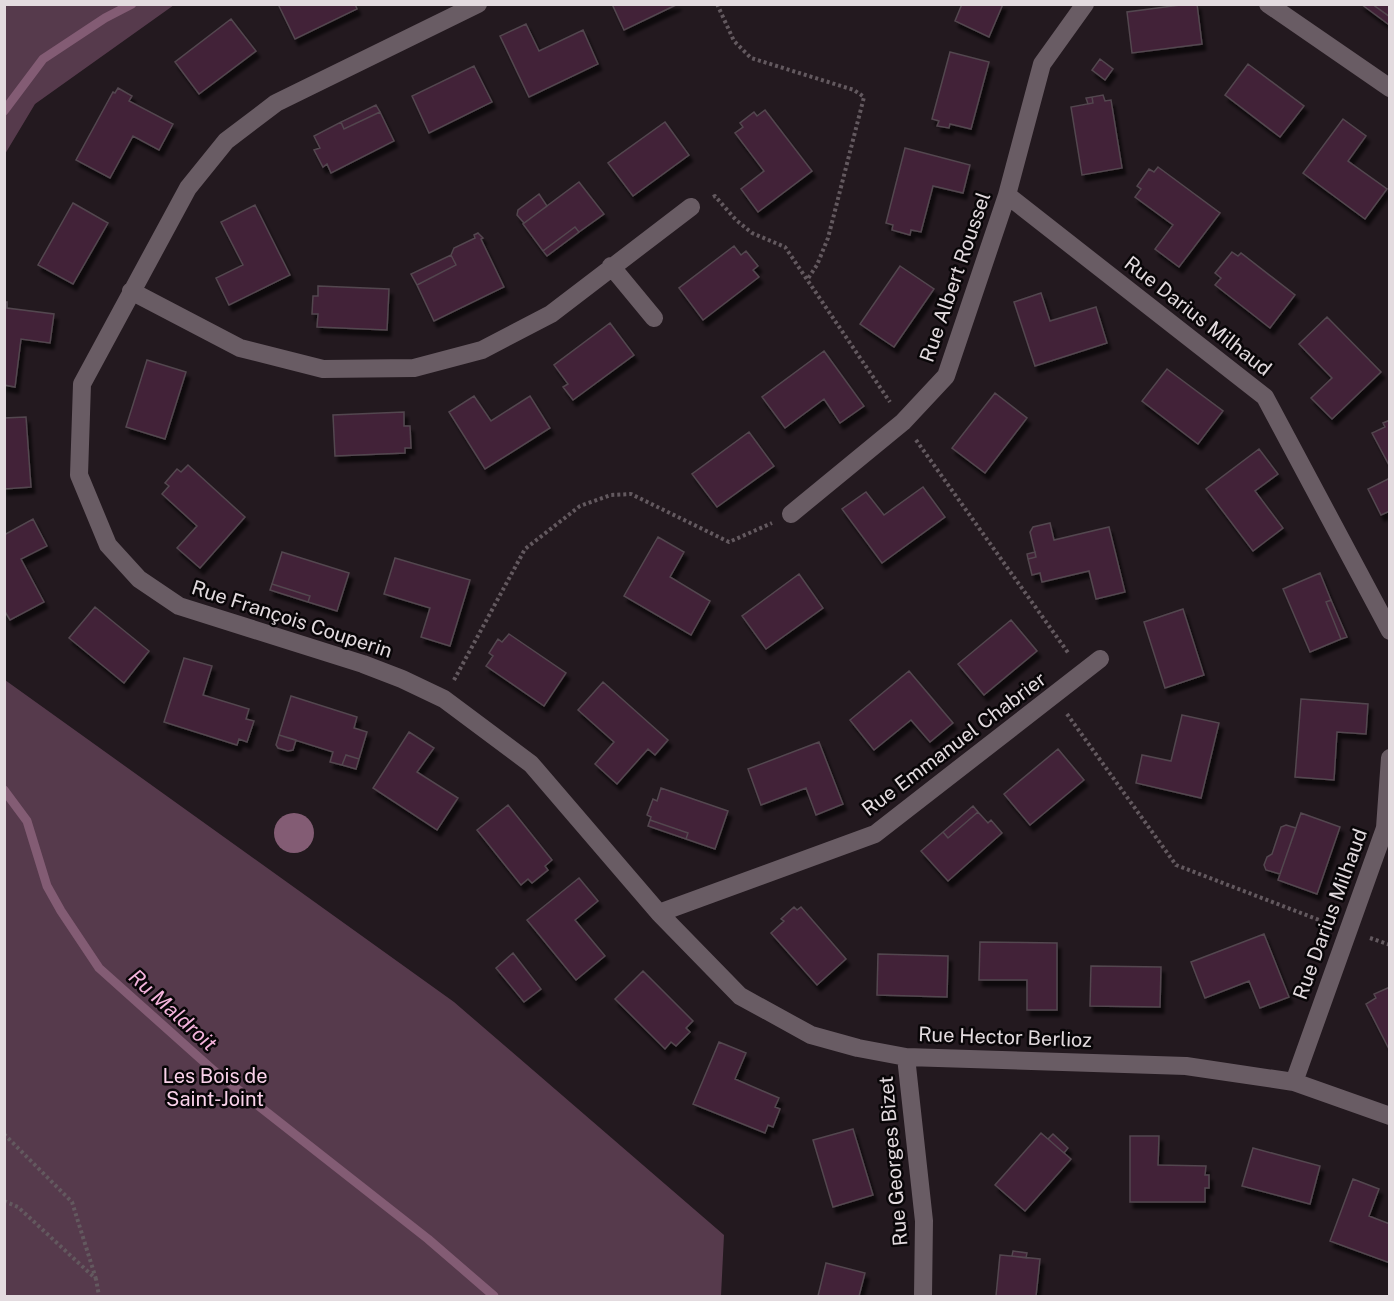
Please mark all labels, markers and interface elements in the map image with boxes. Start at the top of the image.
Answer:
street label: Rue Albert Roussel [915,189,995,365]
street label: Rue Darius Milhaud [1120,251,1276,381]
street label: Rue François Couperin [189,575,395,663]
street label: Rue Emmanuel Chabrier [857,667,1051,821]
street label: Rue Darius Milhaud [1288,825,1372,1003]
water label: Ru Maldroit [124,964,222,1056]
street label: Rue Hector Berlioz [918,1022,1092,1052]
park label: Les Bois de Saint-Joint [163,1064,267,1111]
street label: Rue Georges Bizet [874,1075,912,1247]

